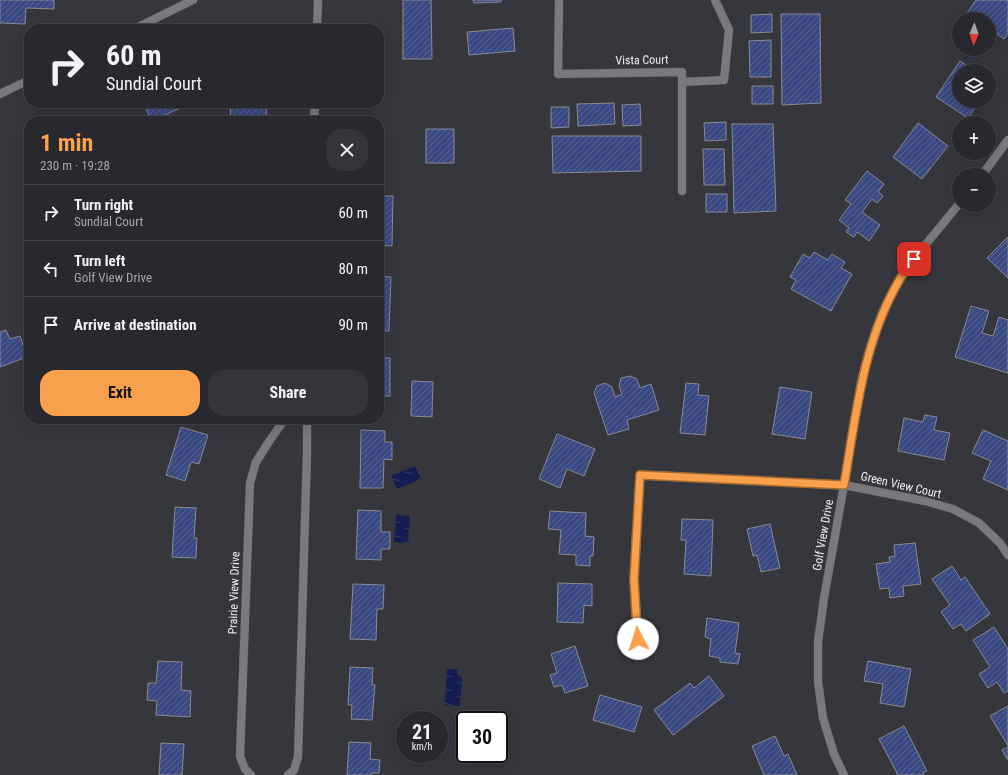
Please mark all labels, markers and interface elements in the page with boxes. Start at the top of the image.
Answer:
north arrow [952,12,996,56]
map controls [952,12,996,212]
text: 60 m [106,39,162,72]
icon: right [40,40,92,92]
street label: Vista Court [615,53,669,67]
button: layers [952,64,996,108]
text: Sundial Court [106,73,202,94]
button: + [952,116,996,160]
text: 1 min [40,129,93,157]
button: close [326,129,368,171]
text: 230 m · 19:28 [40,158,110,173]
button: − [952,168,996,212]
text: Turn right [74,196,133,214]
icon: right [40,202,62,224]
text: 60 m [338,204,368,222]
text: Sundial Court [74,214,143,229]
pin [897,242,931,276]
icon: arrive [903,248,925,270]
text: Turn left [74,252,125,270]
icon: left [40,258,62,280]
text: 80 m [338,260,368,278]
text: Golf View Drive [74,270,152,285]
icon: arrive [40,314,62,336]
text: Arrive at destination [74,316,197,334]
text: 90 m [338,316,368,334]
button: Exit [40,370,200,416]
button: Share [208,370,368,416]
street label: Green View Court [859,469,943,501]
street label: Golf View Drive [810,498,836,572]
street label: Prairie View Drive [226,551,242,635]
position arrow [617,618,659,660]
speed limit sign: 30 [456,711,508,763]
text: 21 [412,720,432,744]
text: km/h [412,741,432,752]

